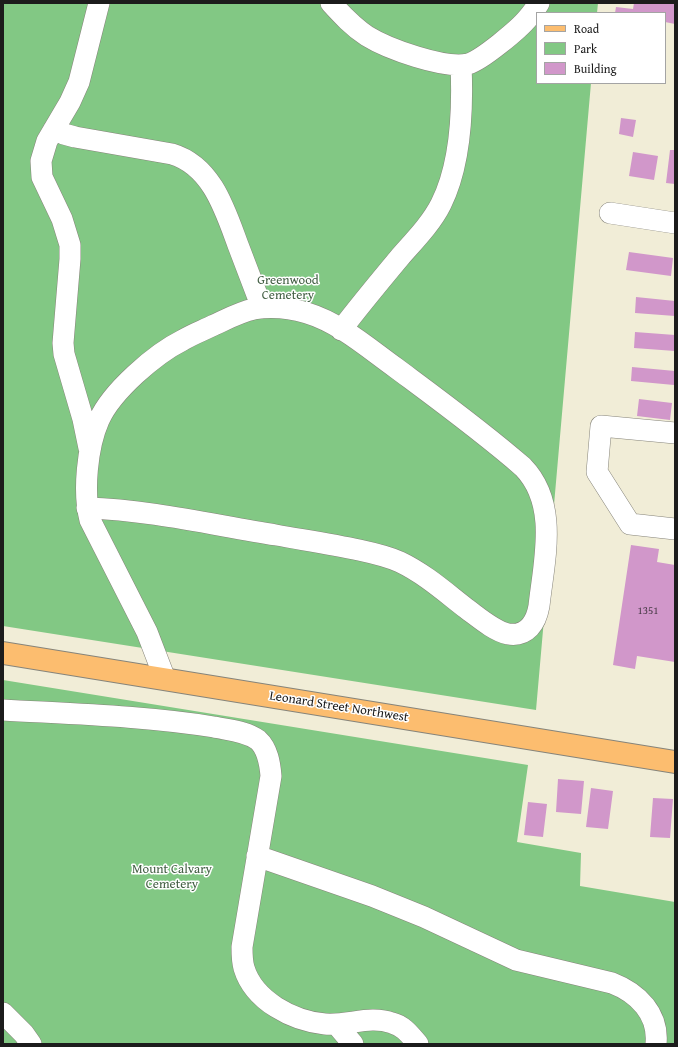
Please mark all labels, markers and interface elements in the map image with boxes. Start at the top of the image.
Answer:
legend [536,12,666,84]
text: Road [574,20,599,37]
text: Park [574,40,597,57]
text: Building [574,60,617,77]
park label: Greenwood Cemetery [257,273,319,304]
house number: 1351 [637,604,659,618]
street label: Leonard Street Northwest [268,688,410,726]
park label: Mount Calvary Cemetery [132,862,212,893]

